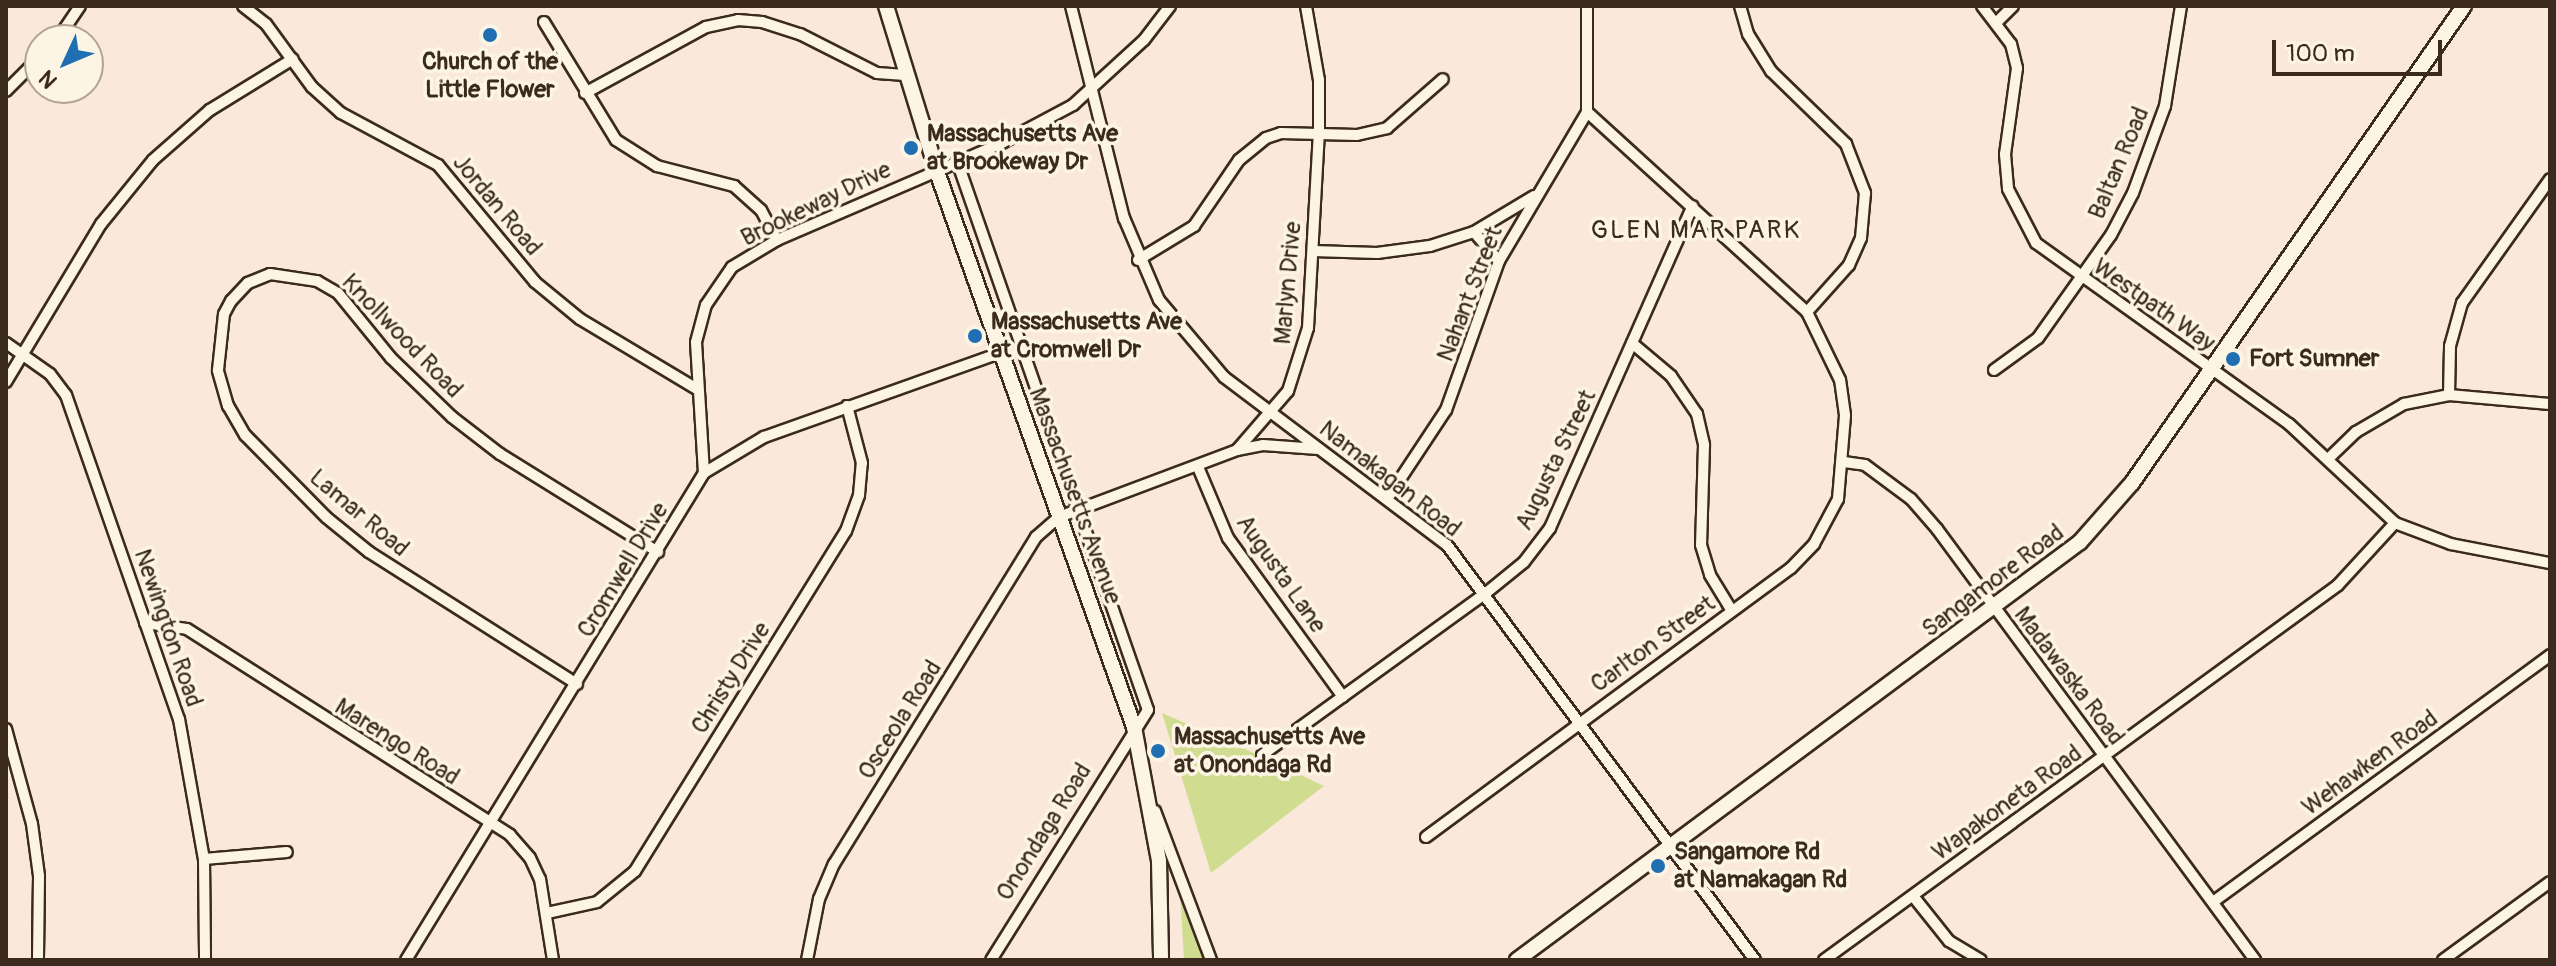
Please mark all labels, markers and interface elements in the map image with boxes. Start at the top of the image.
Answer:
north arrow [24,24,104,104]
scale bar [2276,24,2446,74]
marker: Church of the Little Flower [481,26,499,44]
text: 100 m [2286,39,2355,68]
place label: Church of the Little Flower [422,48,558,104]
text: N [33,64,63,94]
street label: Baltan Road [2082,103,2156,223]
place label: Massachusetts Ave at Brookeway Dr [927,120,1118,176]
marker: Massachusetts Ave at Brookeway Dr [902,139,920,157]
street label: Jordan Road [446,149,548,261]
street label: Brookeway Drive [736,155,896,253]
district label: GLEN MAR PARK [1591,215,1801,247]
street label: Marlyn Drive [1268,220,1308,346]
street label: Nahant Street [1431,222,1509,366]
street label: Westpath Way [2087,252,2221,358]
street label: Knollwood Road [336,268,468,404]
place label: Massachusetts Ave at Cromwell Dr [991,308,1182,364]
marker: Massachusetts Ave at Cromwell Dr [966,327,984,345]
place label: Fort Sumner [2249,345,2379,373]
marker: Fort Sumner [2224,350,2242,368]
street label: Massachusetts Avenue [1022,384,1128,608]
street label: Augusta Street [1510,385,1602,535]
street label: Namakagan Road [1313,415,1467,543]
street label: Lamar Road [304,463,414,563]
street label: Cromwell Drive [571,497,675,643]
street label: Augusta Lane [1230,510,1332,638]
street label: Sangamore Road [1916,518,2070,644]
street label: Newington Road [128,545,208,711]
street label: Carlton Street [1585,589,1721,699]
street label: Madawaska Road [2008,601,2130,751]
street label: Christy Drive [685,617,777,739]
street label: Osceola Road [852,655,948,785]
street label: Marengo Road [329,692,465,792]
street label: Wehawken Road [2296,704,2444,822]
place label: Massachusetts Ave at Onondaga Rd [1174,723,1365,779]
street label: Wapakoneta Road [1927,739,2087,867]
marker: Massachusetts Ave at Onondaga Rd [1149,742,1167,760]
street label: Onondaga Road [990,758,1098,906]
place label: Sangamore Rd at Namakagan Rd [1674,838,1847,894]
marker: Sangamore Rd at Namakagan Rd [1649,857,1667,875]

